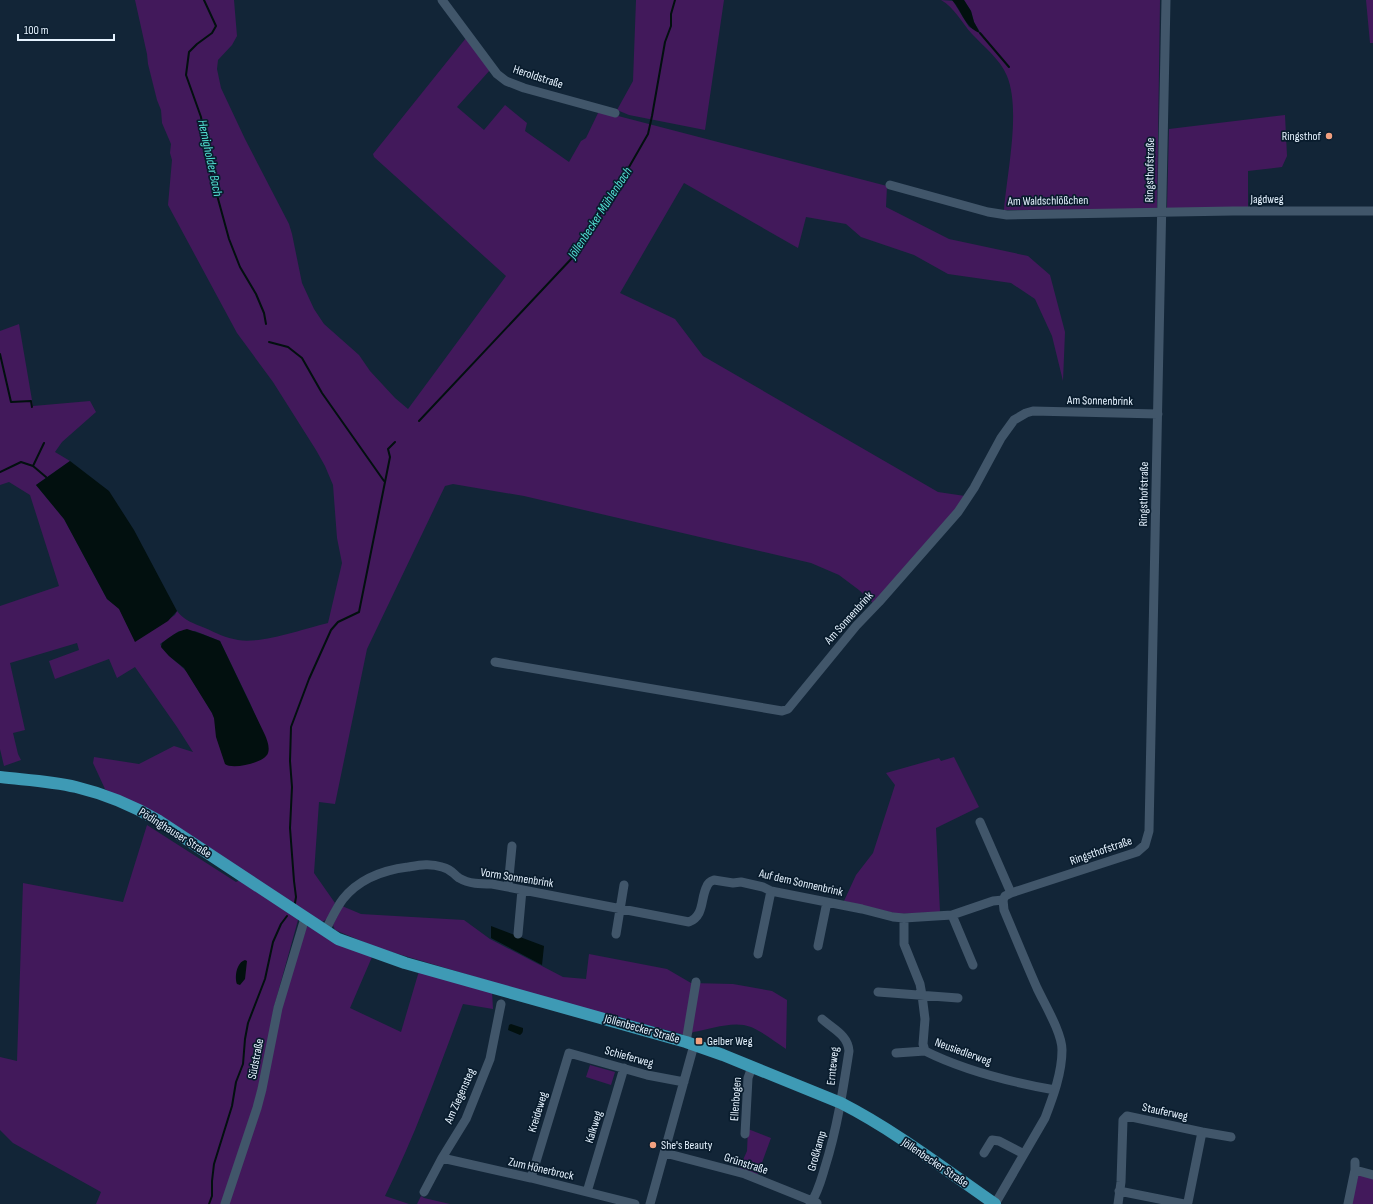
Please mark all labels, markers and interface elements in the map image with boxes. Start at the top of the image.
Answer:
scale bar [18,16,114,42]
text: 100 m [24,23,49,38]
street label: Heroldstraße [511,62,565,92]
water label: Hemigholder Bach [194,118,226,198]
place label: Ringsthof [1282,129,1322,144]
marker: Ringsthof [1324,131,1334,141]
street label: Ringsthofstraße [1142,137,1158,203]
water label: Jöllenbecker Mühlenbach [564,164,636,263]
street label: Jagdweg [1249,192,1284,207]
street label: Am Waldschlößchen [1007,193,1088,209]
street label: Am Sonnenbrink [1066,393,1133,409]
street label: Ringsthofstraße [1136,461,1152,527]
street label: Am Sonnenbrink [821,588,877,648]
street label: Pödinghauser Straße [136,805,214,861]
street label: Ringsthofstraße [1068,833,1134,869]
street label: Vorm Sonnenbrink [479,865,555,891]
street label: Auf dem Sonnenbrink [757,866,845,900]
street label: Jöllenbecker Straße [602,1011,682,1047]
place label: Gelber Weg [707,1034,753,1049]
street label: Neusiedlerweg [933,1035,994,1069]
marker: Gelber Weg [694,1036,704,1046]
street label: Südstraße [245,1037,267,1080]
street label: Schieferweg [603,1043,655,1071]
street label: Ernteweg [824,1046,842,1086]
street label: Am Ziegensteg [441,1066,479,1127]
street label: Ellenbogen [727,1077,745,1121]
street label: Kreideweg [525,1090,551,1134]
street label: Stauferweg [1141,1100,1189,1124]
street label: Kalkweg [582,1109,606,1145]
street label: Großkamp [804,1129,830,1173]
street label: Jöllenbecker Straße [898,1135,971,1191]
place label: She's Beauty [661,1138,713,1153]
marker: She's Beauty [648,1140,658,1150]
street label: Grünstraße [722,1150,770,1178]
street label: Zum Hönerbrock [507,1154,576,1184]

